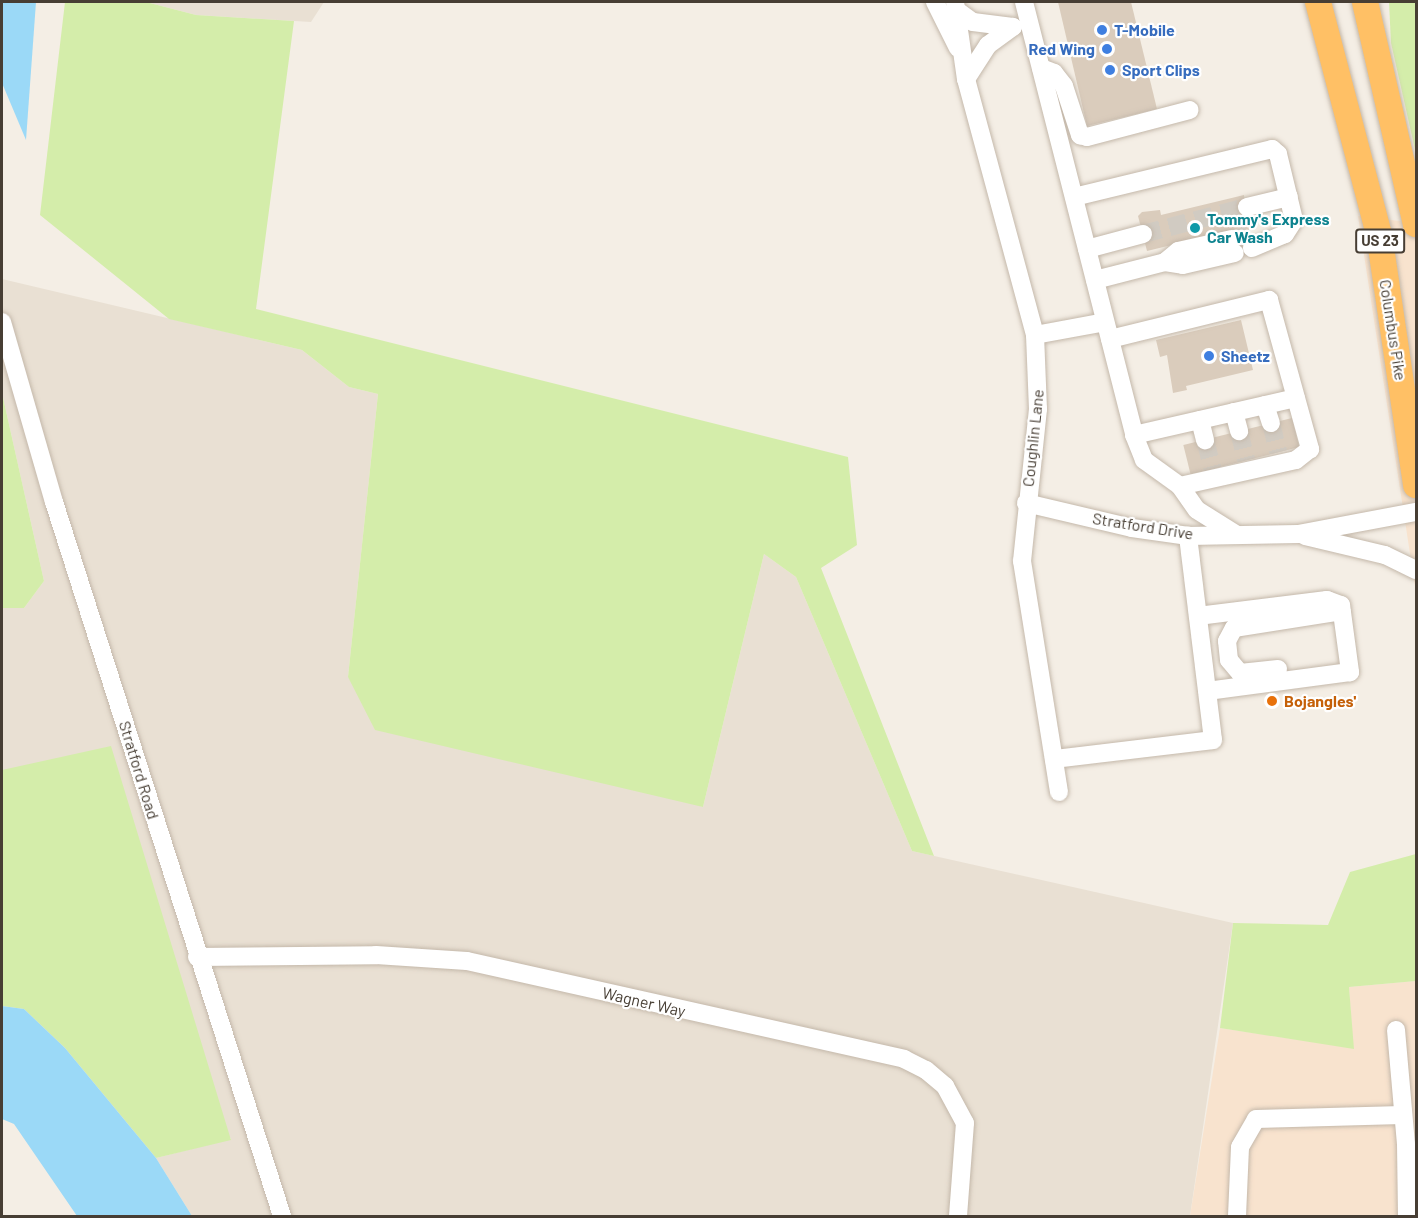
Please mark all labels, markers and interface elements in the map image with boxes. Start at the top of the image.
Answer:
place label: T-Mobile [1114,20,1175,40]
marker: T-Mobile [1095,23,1109,37]
place label: Red Wing [1029,39,1095,59]
marker: Red Wing [1100,42,1114,56]
place label: Sport Clips [1122,60,1200,80]
marker: Sport Clips [1103,63,1117,77]
place label: Tommy's Express Car Wash [1207,209,1329,247]
marker: Tommy's Express Car Wash [1188,221,1202,235]
road number: US 23 [1354,229,1406,253]
street label: Columbus Pike [1376,278,1410,382]
place label: Sheetz [1221,346,1270,366]
marker: Sheetz [1202,349,1216,363]
street label: Coughlin Lane [1018,388,1048,488]
street label: Stratford Drive [1091,509,1195,543]
place label: Bojangles' [1284,691,1356,711]
marker: Bojangles' [1265,694,1279,708]
street label: Stratford Road [115,719,163,821]
street label: Wagner Way [601,983,687,1021]

